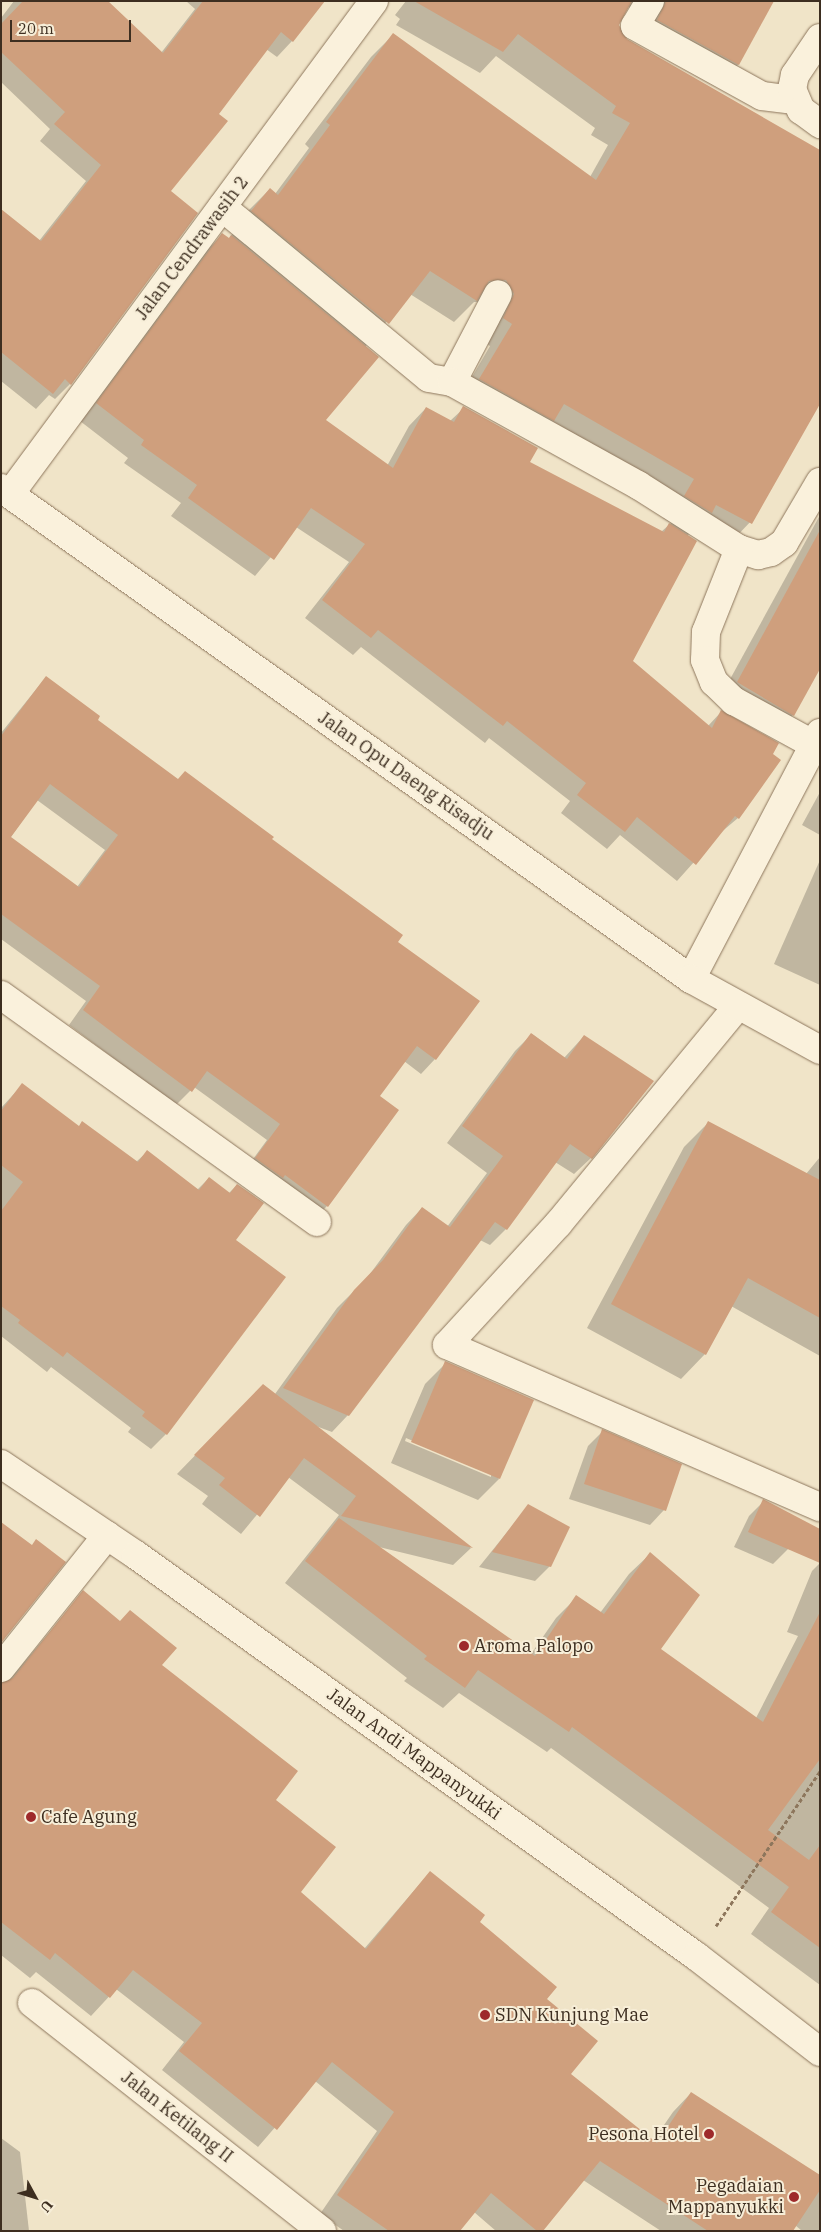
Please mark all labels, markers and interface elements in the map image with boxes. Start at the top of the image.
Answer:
scale bar [12,10,134,42]
text: 20 m [18,19,54,38]
street label: Jalan Cendrawasih 2 [131,172,253,324]
street label: Jalan Opu Daeng Risadju [314,707,498,845]
place label: Aroma Palopo [474,1635,593,1657]
marker: Aroma Palopo [458,1640,470,1652]
street label: Jalan Andi Mappanyukki [323,1684,505,1824]
place label: Cafe Agung [41,1806,137,1828]
marker: Cafe Agung [25,1811,37,1823]
place label: SDN Kunjung Mae [495,2004,649,2026]
marker: SDN Kunjung Mae [479,2009,491,2021]
street label: Jalan Ketilang II [117,2067,237,2167]
place label: Pesona Hotel [588,2123,699,2145]
marker: Pesona Hotel [703,2128,715,2140]
north arrow [10,2172,60,2222]
place label: Pegadaian Mappanyukki [668,2176,784,2218]
marker: Pegadaian Mappanyukki [788,2191,800,2203]
text: U [36,2197,57,2216]

